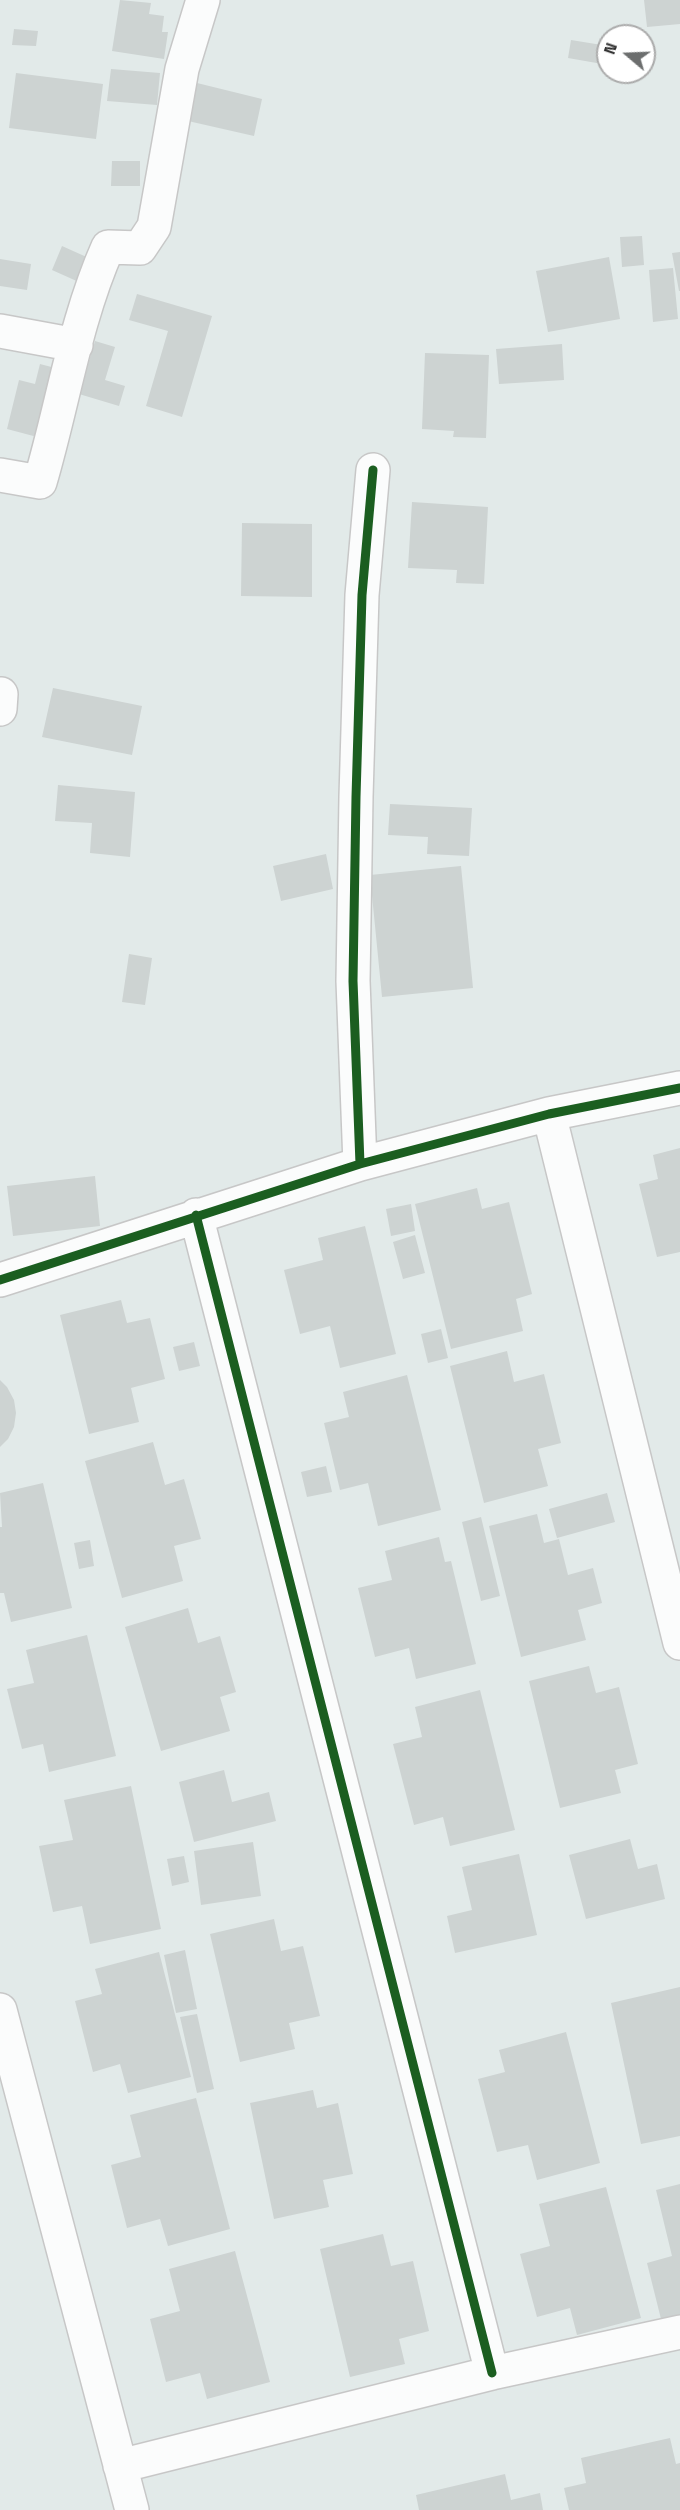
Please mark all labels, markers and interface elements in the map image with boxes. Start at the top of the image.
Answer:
north arrow [596,24,656,84]
text: N [599,40,622,57]

